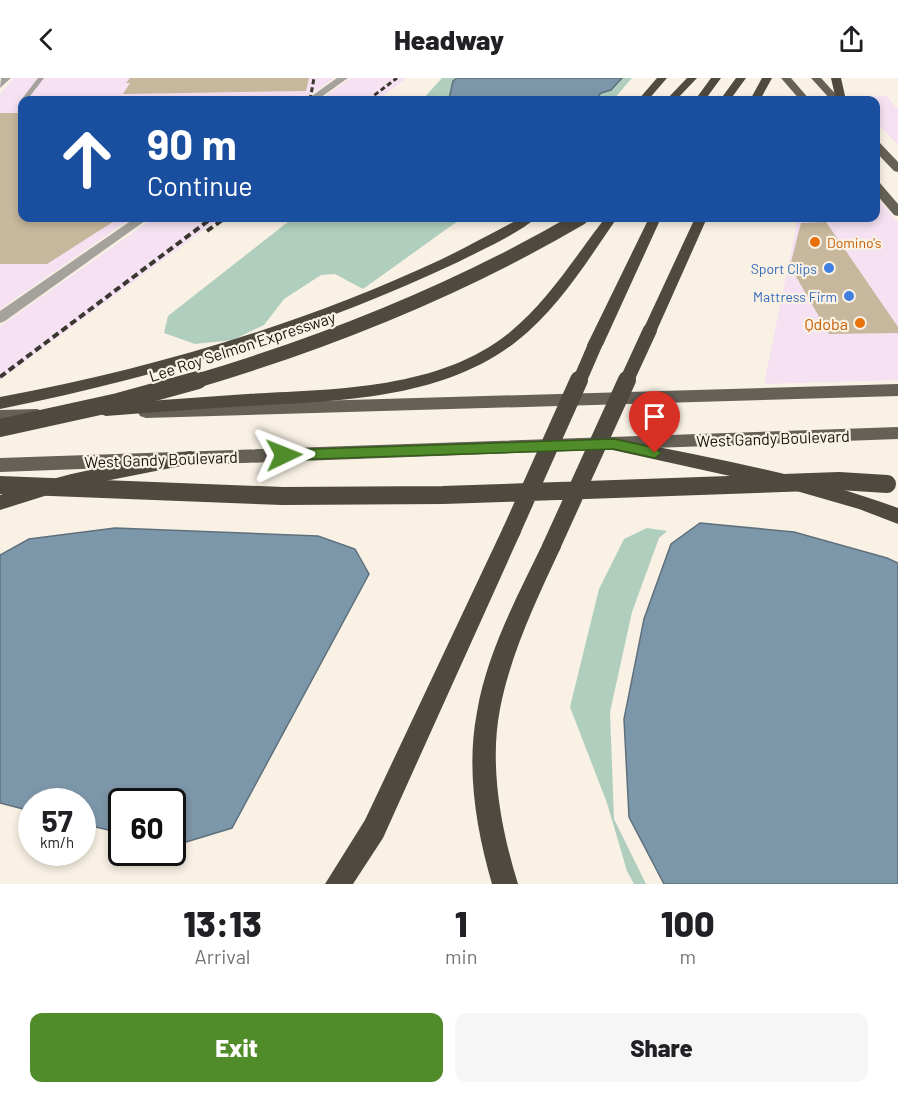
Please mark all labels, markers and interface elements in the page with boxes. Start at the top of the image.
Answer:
icon: back [30,23,63,56]
text: Headway [394,23,504,55]
icon: share [835,23,868,56]
text: 90 m [147,118,237,168]
icon: ahead [48,120,126,198]
text: Continue [147,169,253,201]
place label: Domino's [827,234,882,251]
marker: Domino's [808,235,822,249]
place label: Sport Clips [751,260,817,277]
marker: Sport Clips [822,261,836,275]
place label: Mattress Firm [753,288,837,305]
marker: Mattress Firm [842,289,856,303]
street label: Lee Roy Selmon Expressway [146,307,338,385]
place label: Qdoba [804,314,848,333]
marker: Qdoba [853,316,867,330]
pin [629,391,680,453]
icon: arrive [638,400,671,433]
position arrow [252,423,316,487]
street label: West Gandy Boulevard [696,426,850,450]
street label: West Gandy Boulevard [84,447,238,471]
speed limit sign: 60 [108,788,186,866]
text: 57 [41,802,73,838]
text: km/h [40,833,74,851]
text: 13:13 [183,901,262,944]
text: 1 [455,901,468,944]
text: 100 [661,901,715,944]
text: Arrival [195,944,250,968]
text: min [445,944,477,968]
text: m [679,944,696,968]
button: Exit [30,1013,443,1082]
button: Share [455,1013,868,1082]

